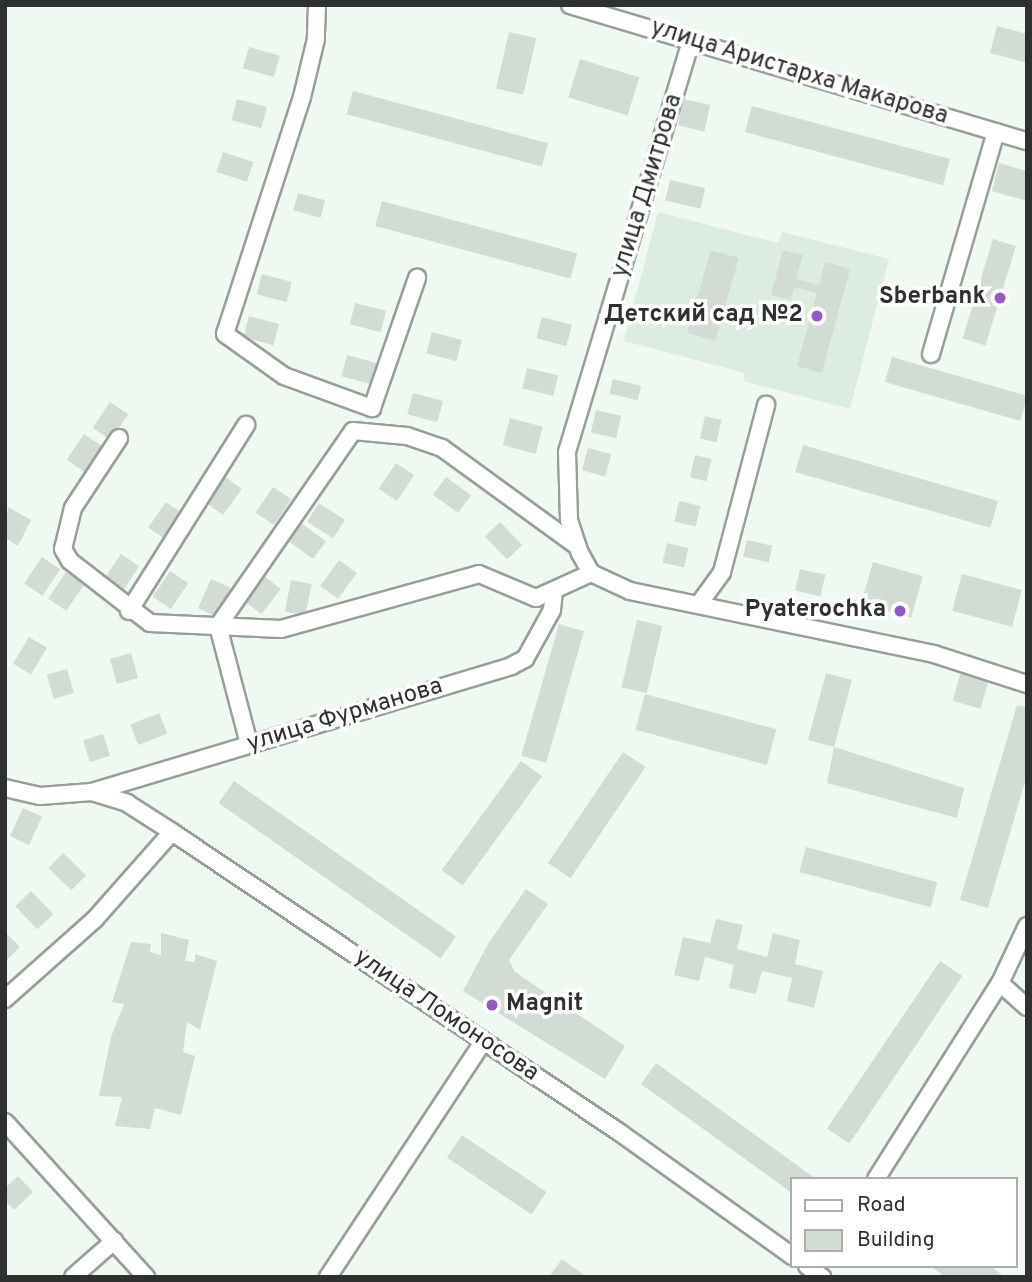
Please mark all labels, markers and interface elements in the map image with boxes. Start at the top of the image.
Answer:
street label: улица Аристарха Макарова [646,14,952,132]
street label: улица Дмитрова [606,91,690,281]
place label: Sberbank [879,284,986,312]
marker: Sberbank [992,290,1008,306]
place label: Детский сад №2 [604,302,803,330]
marker: Детский сад №2 [809,308,825,324]
place label: Pyaterochka [745,597,886,625]
marker: Pyaterochka [892,603,908,619]
street label: улица Фурманова [244,673,446,759]
street label: улица Ломоносова [348,944,544,1088]
place label: Magnit [506,991,583,1019]
marker: Magnit [484,997,500,1013]
legend [790,1177,1018,1268]
text: Road [857,1192,906,1219]
text: Building [857,1227,935,1254]

